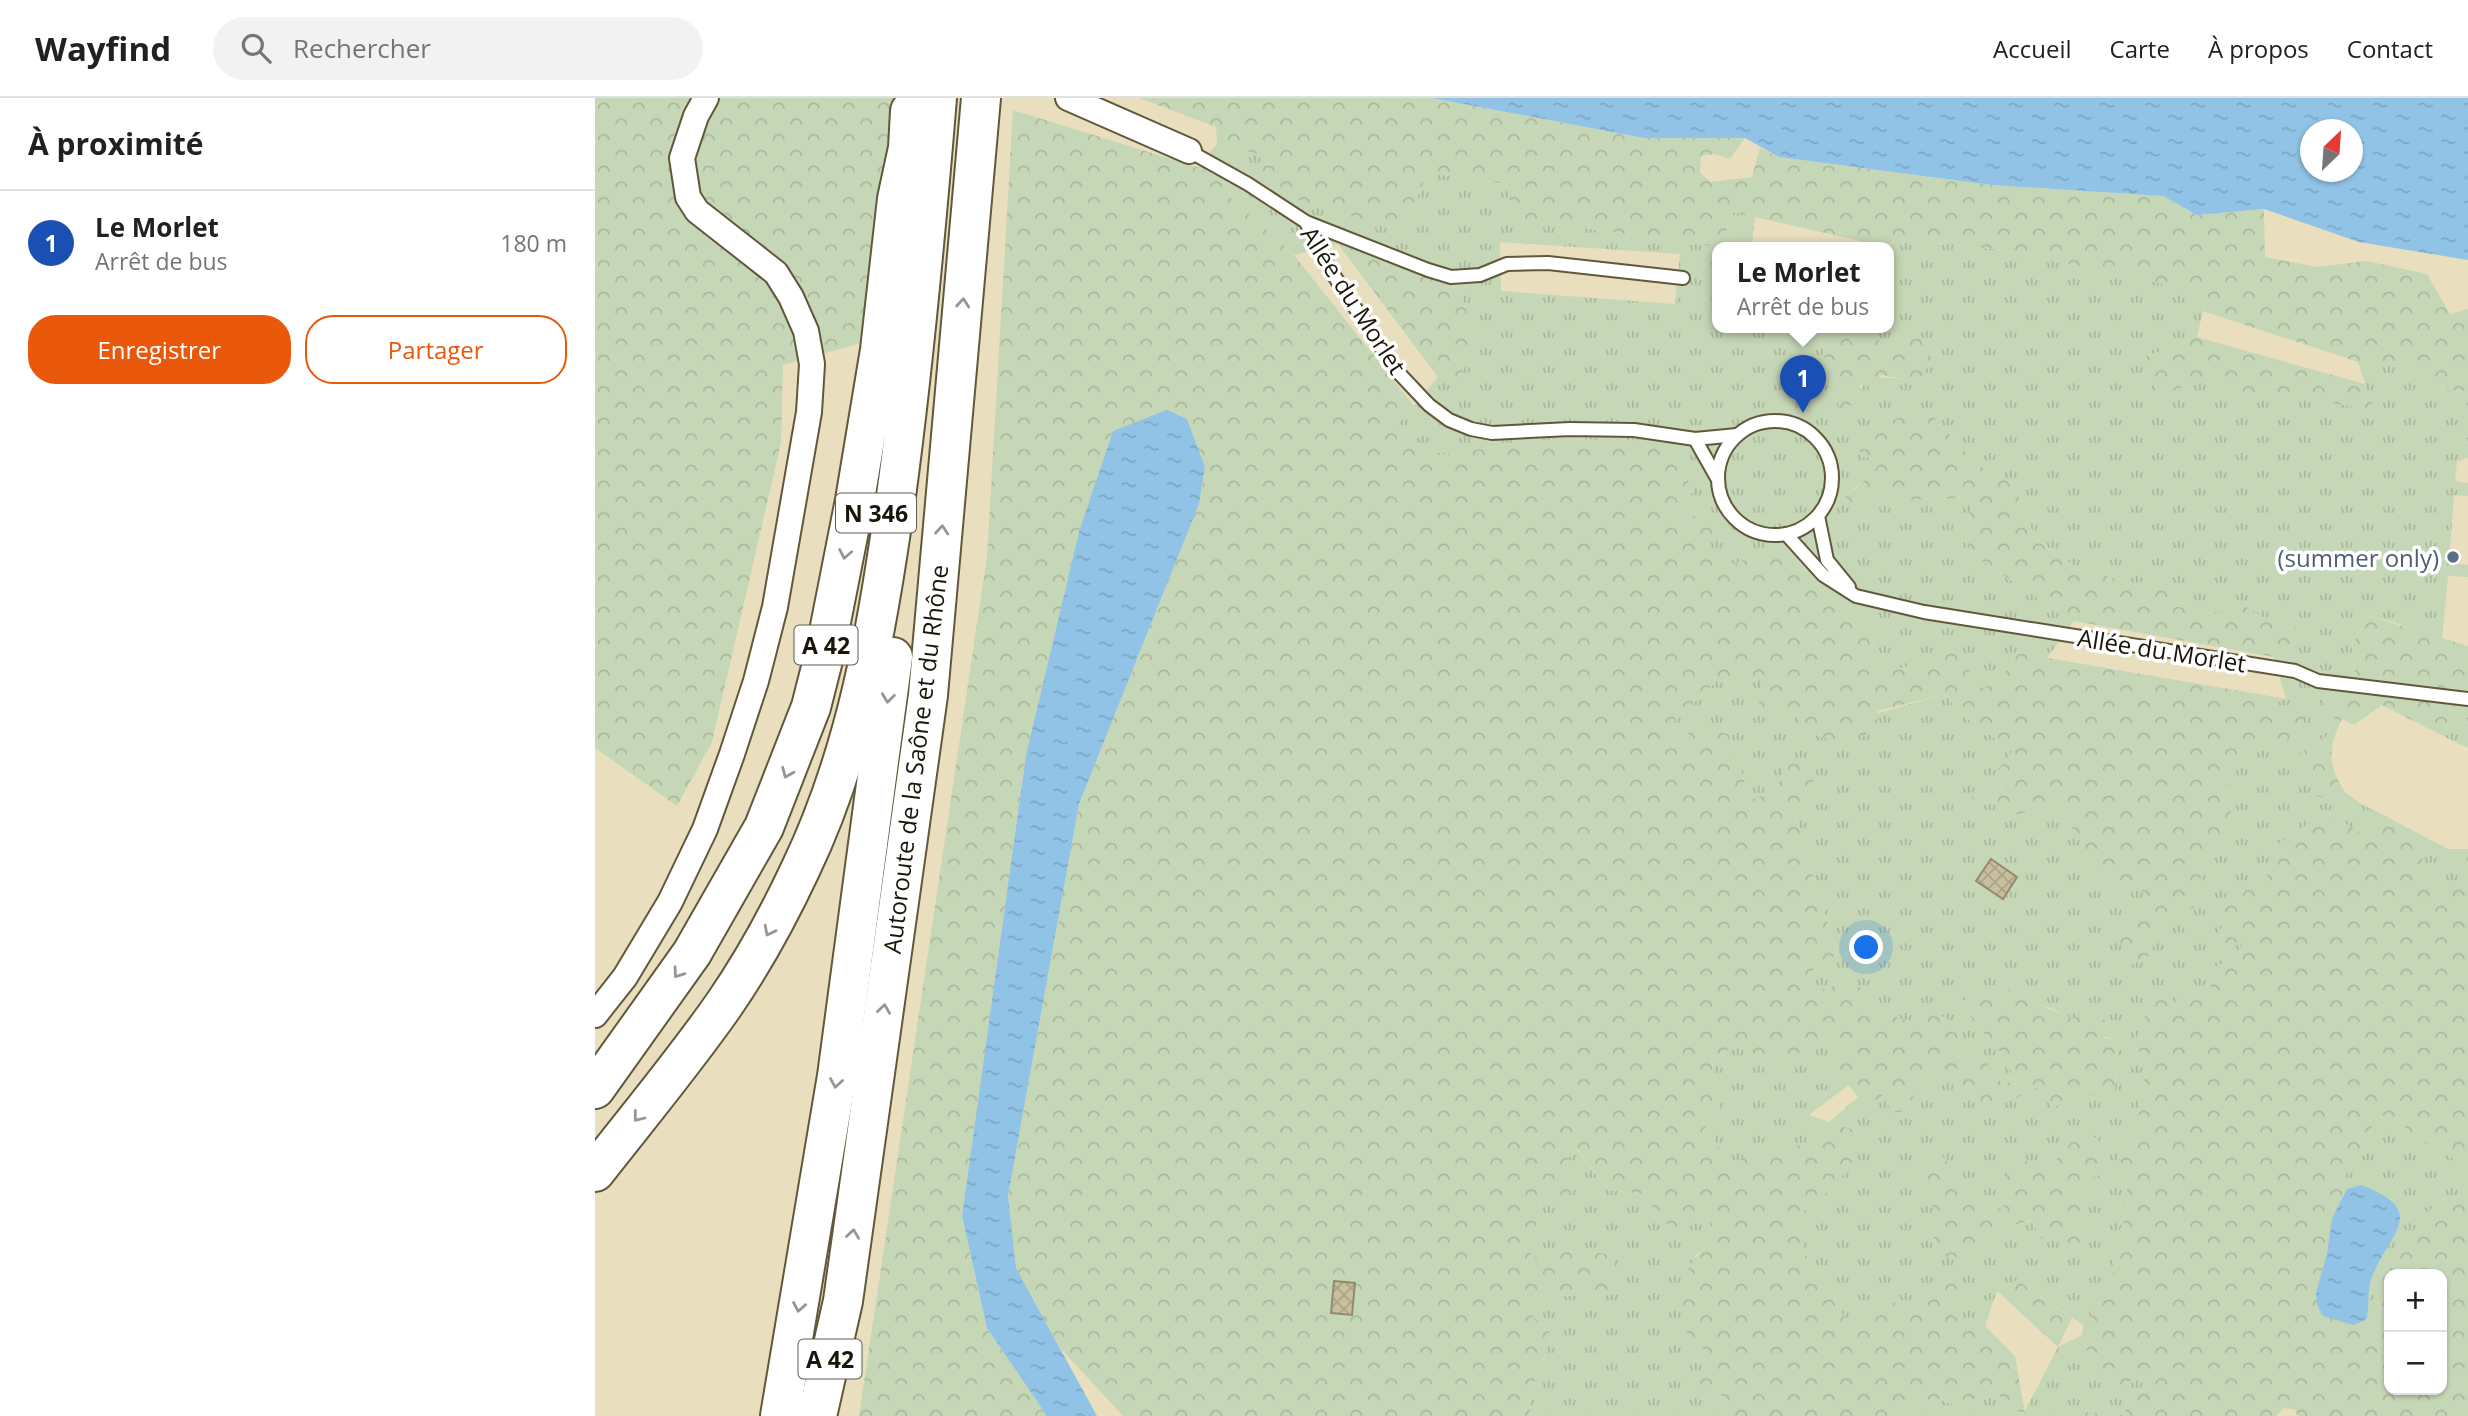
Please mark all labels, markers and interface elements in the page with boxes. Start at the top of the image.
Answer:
search box [213,17,703,80]
text: Wayfind [35,26,171,71]
icon: search [237,29,275,67]
text: Rechercher [293,30,431,66]
text: Accueil [1993,32,2072,65]
text: Carte [2110,32,2170,65]
text: À propos [2208,32,2309,65]
text: Contact [2347,32,2433,65]
north arrow [2300,119,2363,182]
text: À proximité [28,123,204,164]
text: Le Morlet [95,209,219,245]
street label: Allée du Morlet [1294,220,1414,380]
text: 1 [44,227,58,259]
text: 180 m [500,227,567,259]
popup [1712,242,1894,333]
text: Arrêt de bus [95,245,228,277]
text: Le Morlet [1737,254,1861,290]
text: Arrêt de bus [1737,290,1869,322]
one-way arrow [955,297,970,308]
button: Enregistrer [28,315,291,384]
button: Partager [305,315,567,384]
pin: 1 [1780,355,1826,413]
road number: N 346 [836,494,916,532]
one-way arrow [935,524,950,535]
place label: (summer only) [2277,541,2439,574]
one-way arrow [838,548,853,560]
marker: (summer only) [2445,549,2461,565]
street label: Autoroute de la Saône et du Rhône [875,563,955,955]
street label: Allée du Morlet [2075,620,2249,680]
road number: A 42 [795,625,857,664]
one-way arrow [881,692,896,703]
one-way arrow [781,767,795,779]
one-way arrow [764,924,777,936]
your location [1849,930,1883,964]
one-way arrow [674,965,686,978]
one-way arrow [876,1003,891,1014]
one-way arrow [829,1077,844,1088]
one-way arrow [634,1109,647,1121]
one-way arrow [845,1228,860,1240]
map controls [2384,1269,2447,1395]
button: + [2384,1269,2447,1332]
one-way arrow [792,1301,807,1313]
button: − [2384,1332,2447,1395]
road number: A 42 [799,1340,861,1378]

